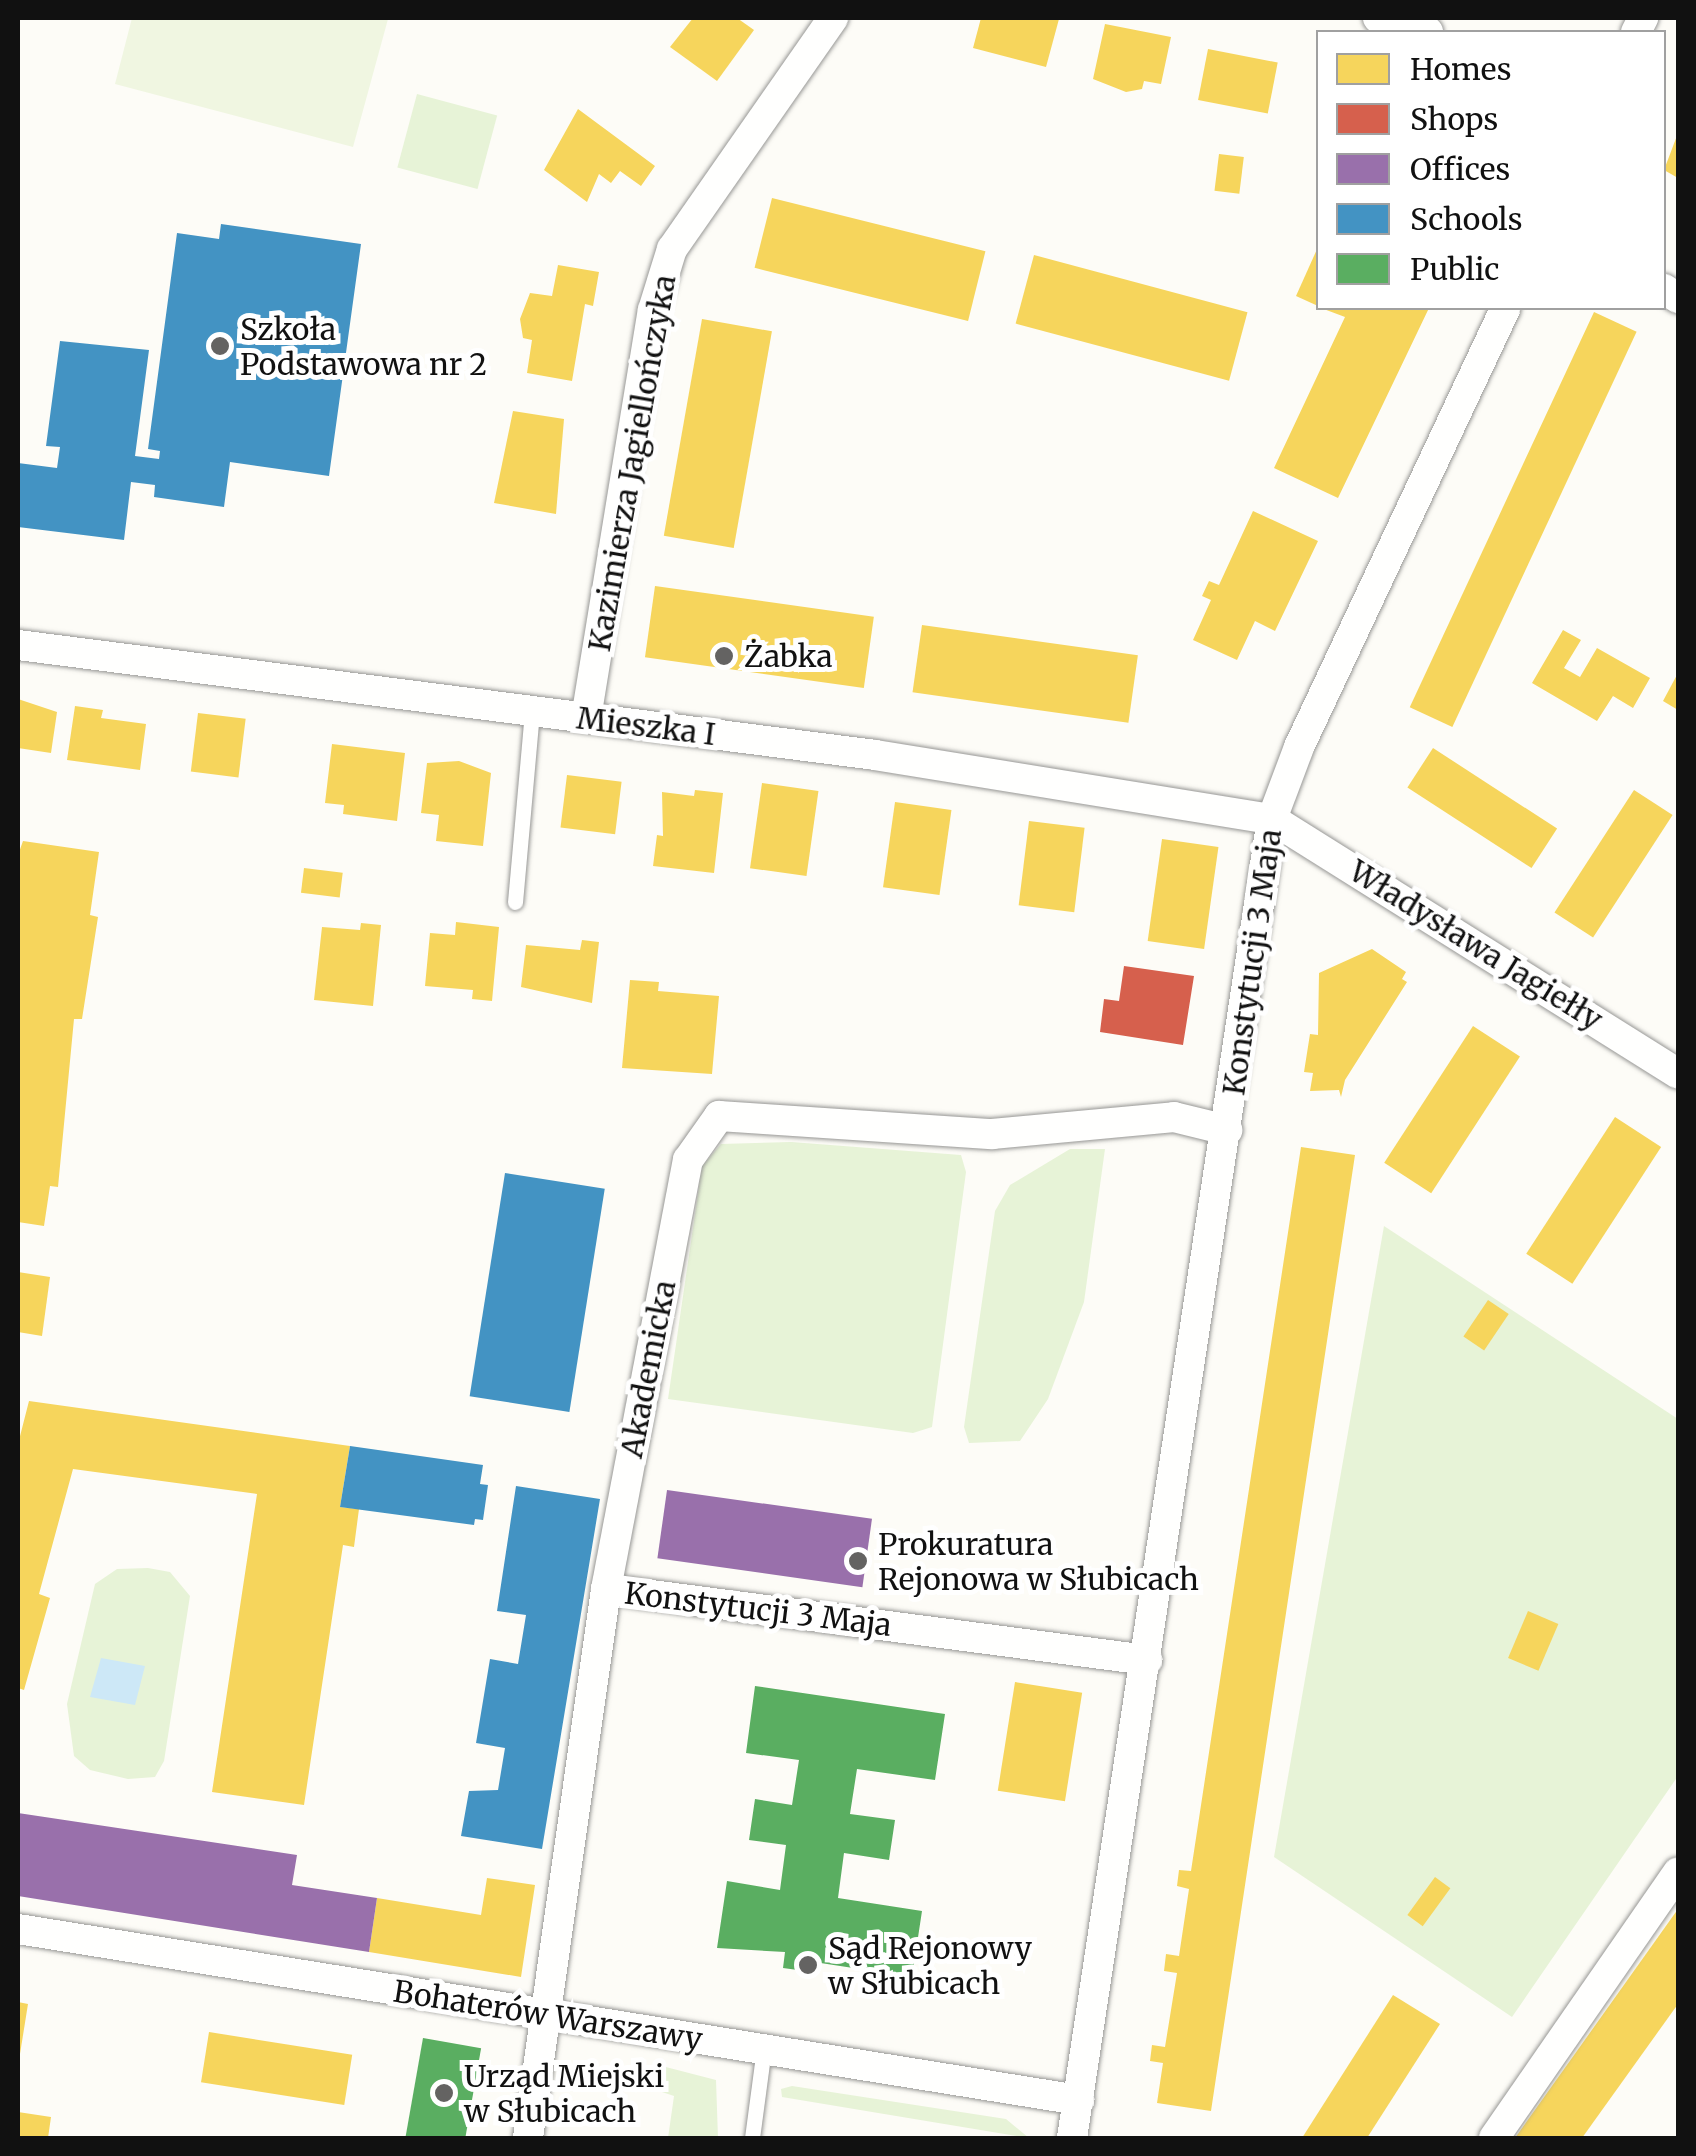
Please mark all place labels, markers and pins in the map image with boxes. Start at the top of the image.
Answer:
place label: Szkoła Podstawowa nr 2 [240,311,487,382]
marker: Szkoła Podstawowa nr 2 [209,335,231,357]
place label: Żabka [744,638,833,674]
marker: Żabka [713,645,735,667]
place label: Prokuratura Rejonowa w Słubicach [878,1526,1199,1596]
marker: Prokuratura Rejonowa w Słubicach [847,1550,869,1572]
place label: Sąd Rejonowy w Słubicach [828,1930,1032,2000]
marker: Sąd Rejonowy w Słubicach [797,1954,819,1976]
place label: Urząd Miejski w Słubicach [464,2058,664,2128]
marker: Urząd Miejski w Słubicach [433,2082,455,2104]

